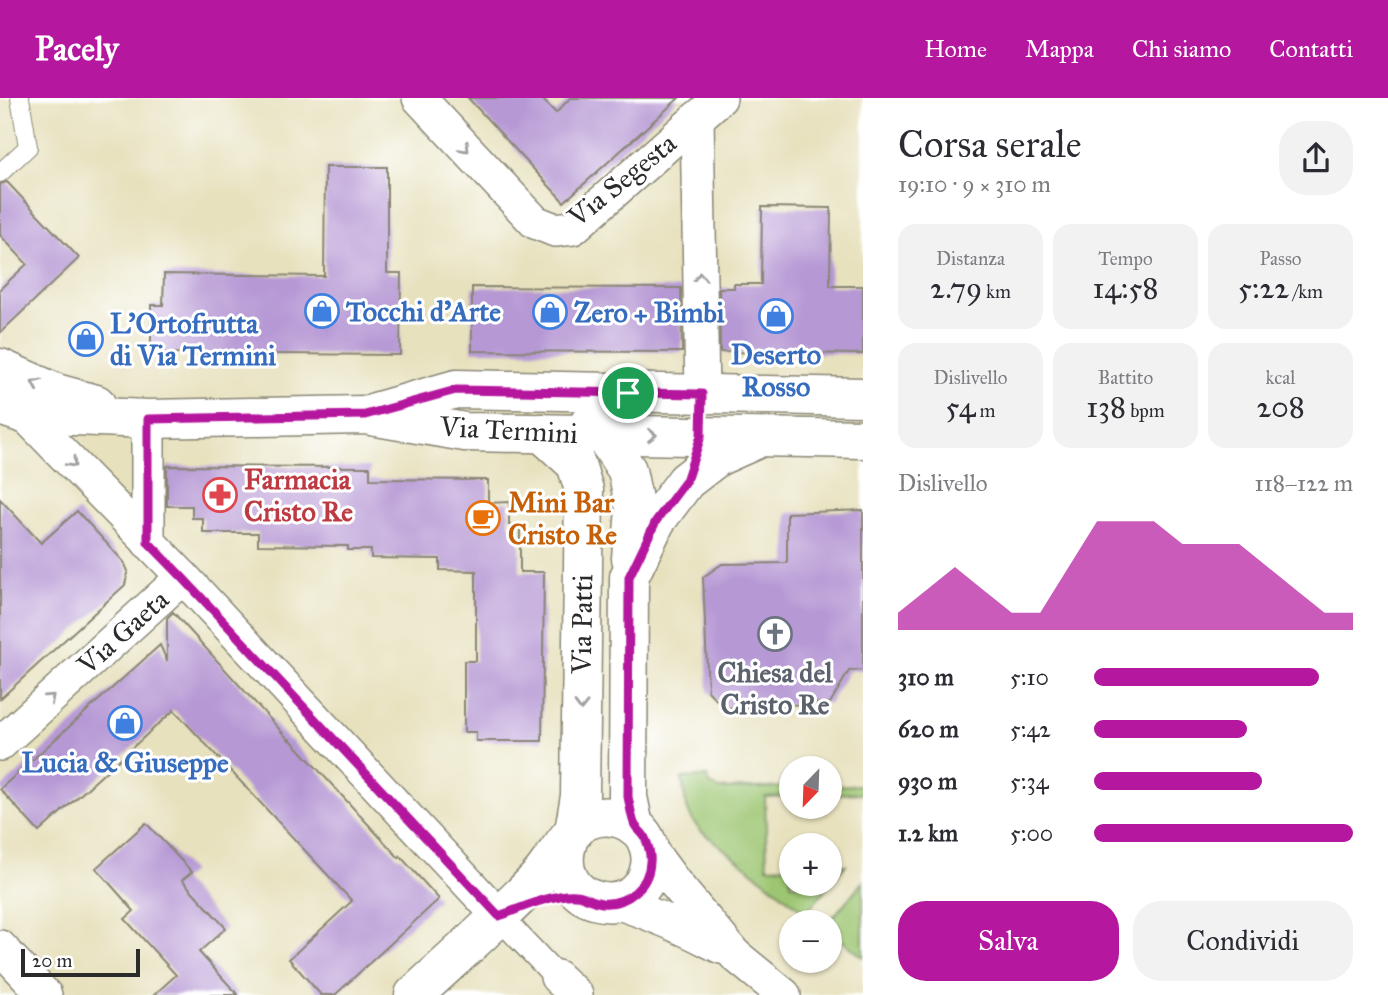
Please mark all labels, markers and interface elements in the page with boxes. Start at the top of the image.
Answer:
text: Pacely [35,29,119,69]
text: Home [924,34,987,64]
text: Mappa [1025,34,1094,64]
text: Chi siamo [1132,34,1231,64]
text: Contatti [1269,34,1353,64]
text: Corsa serale [898,121,1082,167]
button: share [1279,121,1353,195]
street label: Via Segesta [560,126,683,235]
one-way arrow [457,140,470,153]
text: 19:10 · 9 × 310 m [898,170,1051,198]
text: Distanza [936,247,1005,270]
text: Tempo [1098,247,1153,270]
text: Passo [1259,247,1302,270]
text: 2.79 [930,270,982,306]
text: 14:58 [1092,270,1159,306]
text: 5:22 [1238,270,1289,306]
one-way arrow [692,271,708,282]
text: km [982,280,1011,303]
text: /km [1289,280,1323,303]
shop icon: Tocchi d'Arte [303,292,341,330]
shop icon: Zero + Bimbi [531,293,569,331]
place label: Tocchi d'Arte [346,294,501,329]
place label: Zero + Bimbi [574,295,725,330]
shop icon: Deserto Rosso [757,297,795,335]
place label: L'Ortofrutta di Via Termini [110,306,276,373]
shop icon: L'Ortofrutta di Via Termini [67,320,105,358]
place label: Deserto Rosso [731,337,821,404]
pin [598,363,658,423]
text: Dislivello [933,366,1008,389]
text: Battito [1098,366,1153,389]
text: kcal [1266,366,1295,389]
icon: arrive [609,374,647,412]
one-way arrow [31,378,43,392]
text: 54 [946,389,975,425]
text: 138 [1086,389,1126,425]
text: 208 [1256,389,1305,425]
text: m [975,399,995,422]
text: bpm [1126,399,1165,422]
street label: Via Termini [438,409,579,451]
one-way arrow [647,427,658,443]
one-way arrow [63,455,76,468]
place label: Farmacia Cristo Re [244,462,353,529]
text: Dislivello [898,469,988,497]
text: 118–122 m [1255,469,1353,497]
pharmacy icon: Farmacia Cristo Re [201,476,239,514]
place label: Mini Bar Cristo Re [508,485,617,552]
cafe icon: Mini Bar Cristo Re [464,499,502,537]
street label: Via Patti [564,573,600,675]
street label: Via Gaeta [69,582,176,683]
church icon: Chiesa del Cristo Re [756,615,794,653]
place label: Chiesa del Cristo Re [717,655,833,722]
text: 310 m [898,663,954,691]
text: 5:10 [1010,663,1049,691]
one-way arrow [42,694,55,707]
one-way arrow [574,701,589,712]
shop icon: Lucia & Giuseppe [106,704,144,742]
text: 620 m [898,715,959,743]
text: 5:42 [1010,715,1051,743]
place label: Lucia & Giuseppe [21,745,229,780]
north arrow [779,756,842,819]
map controls [779,756,842,973]
text: 930 m [898,767,957,795]
text: 5:34 [1010,767,1049,795]
text: 1.2 km [898,819,958,847]
text: 5:00 [1010,819,1053,847]
button: + [779,833,842,896]
button: Salva [898,901,1119,981]
button: Condividi [1133,901,1353,981]
button: − [779,910,842,973]
scale bar [21,946,140,978]
text: 20 m [32,949,73,972]

